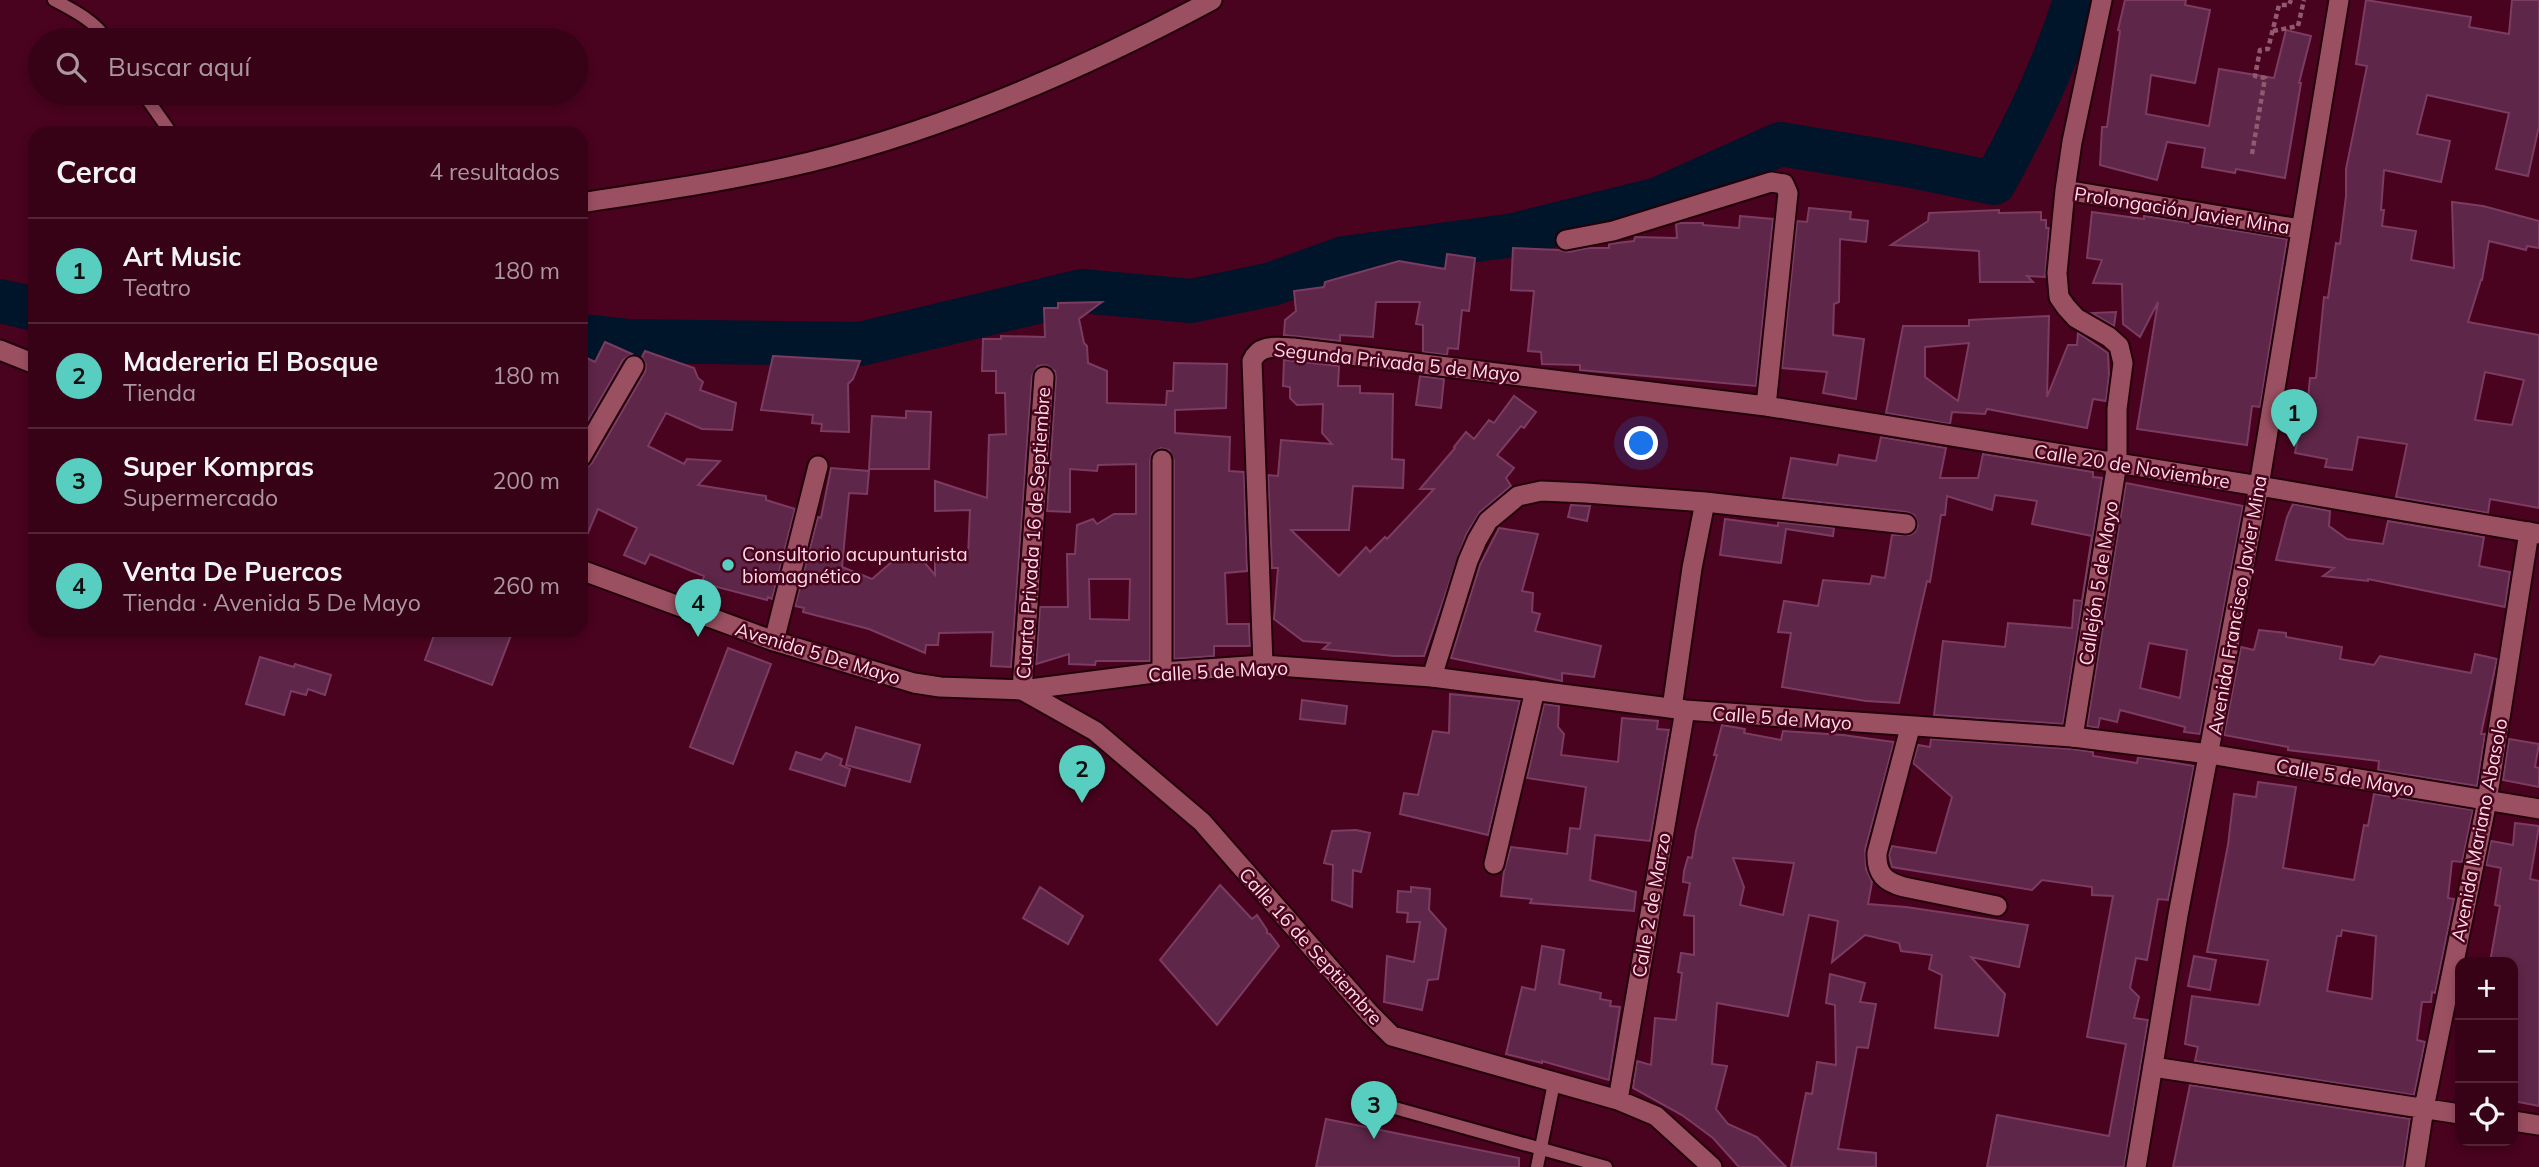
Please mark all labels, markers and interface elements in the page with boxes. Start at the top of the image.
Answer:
search box [28,28,588,105]
icon: search [52,48,90,86]
text: Buscar aquí [108,50,251,83]
text: Cerca [56,153,137,191]
text: 4 resultados [429,157,560,186]
street label: Prolongación Javier Mina [2073,181,2291,239]
text: Art Music [123,240,241,273]
text: 1 [72,256,86,285]
text: 180 m [492,256,560,285]
text: Teatro [123,273,191,302]
street label: Segunda Privada 5 de Mayo [1273,337,1521,387]
text: Madereria El Bosque [123,345,378,378]
text: 2 [72,361,86,390]
text: 180 m [492,361,560,390]
text: Tienda [123,378,196,407]
street label: Cuarta Privada 16 de Septiembre [1011,386,1055,680]
pin: 1 [2271,389,2317,447]
your location [1624,426,1658,460]
street label: Calle 20 de Noviembre [2032,439,2232,493]
text: Super Kompras [123,450,314,483]
text: 3 [72,466,86,495]
text: 200 m [492,466,560,495]
street label: Avenida Francisco Javier Mina [2202,473,2272,737]
text: Supermercado [123,483,278,512]
street label: Callejón 5 de Mayo [2073,499,2123,667]
place label: Consultorio acupunturista biomagnético [742,542,968,588]
text: Venta De Puercos [123,555,342,588]
marker: Consultorio acupunturista biomagnético [720,557,736,573]
text: 4 [72,571,86,600]
text: 260 m [492,571,560,600]
pin: 4 [675,579,721,637]
text: Tienda · Avenida 5 De Mayo [123,588,421,617]
street label: Avenida 5 De Mayo [733,616,903,690]
street label: Calle 5 de Mayo [1148,655,1288,687]
street label: Calle 5 de Mayo [1711,701,1853,735]
street label: Avenida Mariano Abasolo [2446,716,2512,944]
pin: 2 [1059,745,1105,803]
street label: Calle 5 de Mayo [2274,753,2416,801]
street label: Calle 2 de Marzo [1626,831,1676,979]
street label: Calle 16 de Septiembre [1234,863,1388,1029]
map controls [2455,957,2518,1146]
button: + [2455,957,2518,1020]
button: − [2455,1020,2518,1083]
pin: 3 [1351,1081,1397,1139]
button: locate [2455,1083,2518,1146]

